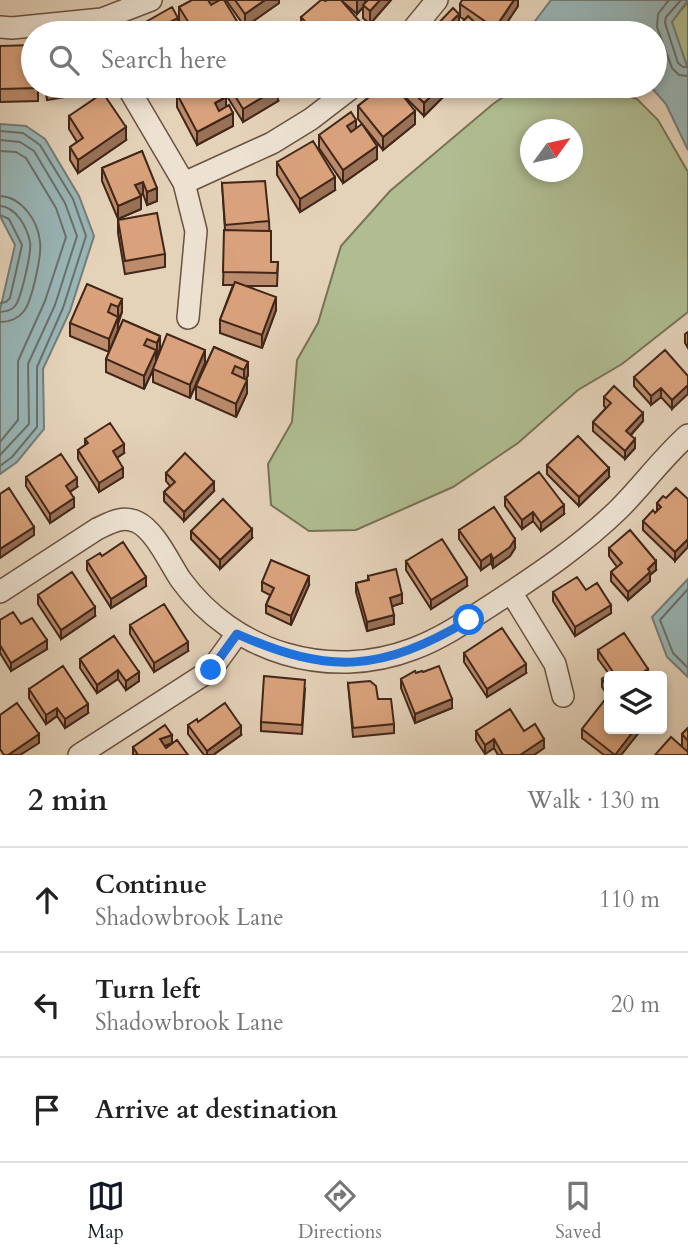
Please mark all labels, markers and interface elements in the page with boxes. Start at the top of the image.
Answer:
search box [21,21,667,98]
icon: search [45,41,83,79]
text: Search here [101,42,227,77]
north arrow [520,119,583,182]
route start [453,604,484,635]
route end [195,654,226,685]
map controls [604,671,667,734]
button: layers [604,671,667,734]
text: 2 min [28,780,108,821]
text: Walk · 130 m [527,785,660,816]
text: Continue [95,867,207,902]
icon: ahead [28,881,66,919]
text: 110 m [599,884,660,915]
text: Shadowbrook Lane [95,902,284,933]
text: Turn left [95,972,200,1007]
icon: left [28,986,66,1024]
text: 20 m [611,989,660,1020]
text: Shadowbrook Lane [95,1007,284,1038]
icon: arrive [28,1091,66,1129]
text: Arrive at destination [95,1092,338,1127]
tab: Map [87,1177,125,1245]
tab: Directions [298,1177,382,1245]
tab: Saved [555,1177,601,1245]

